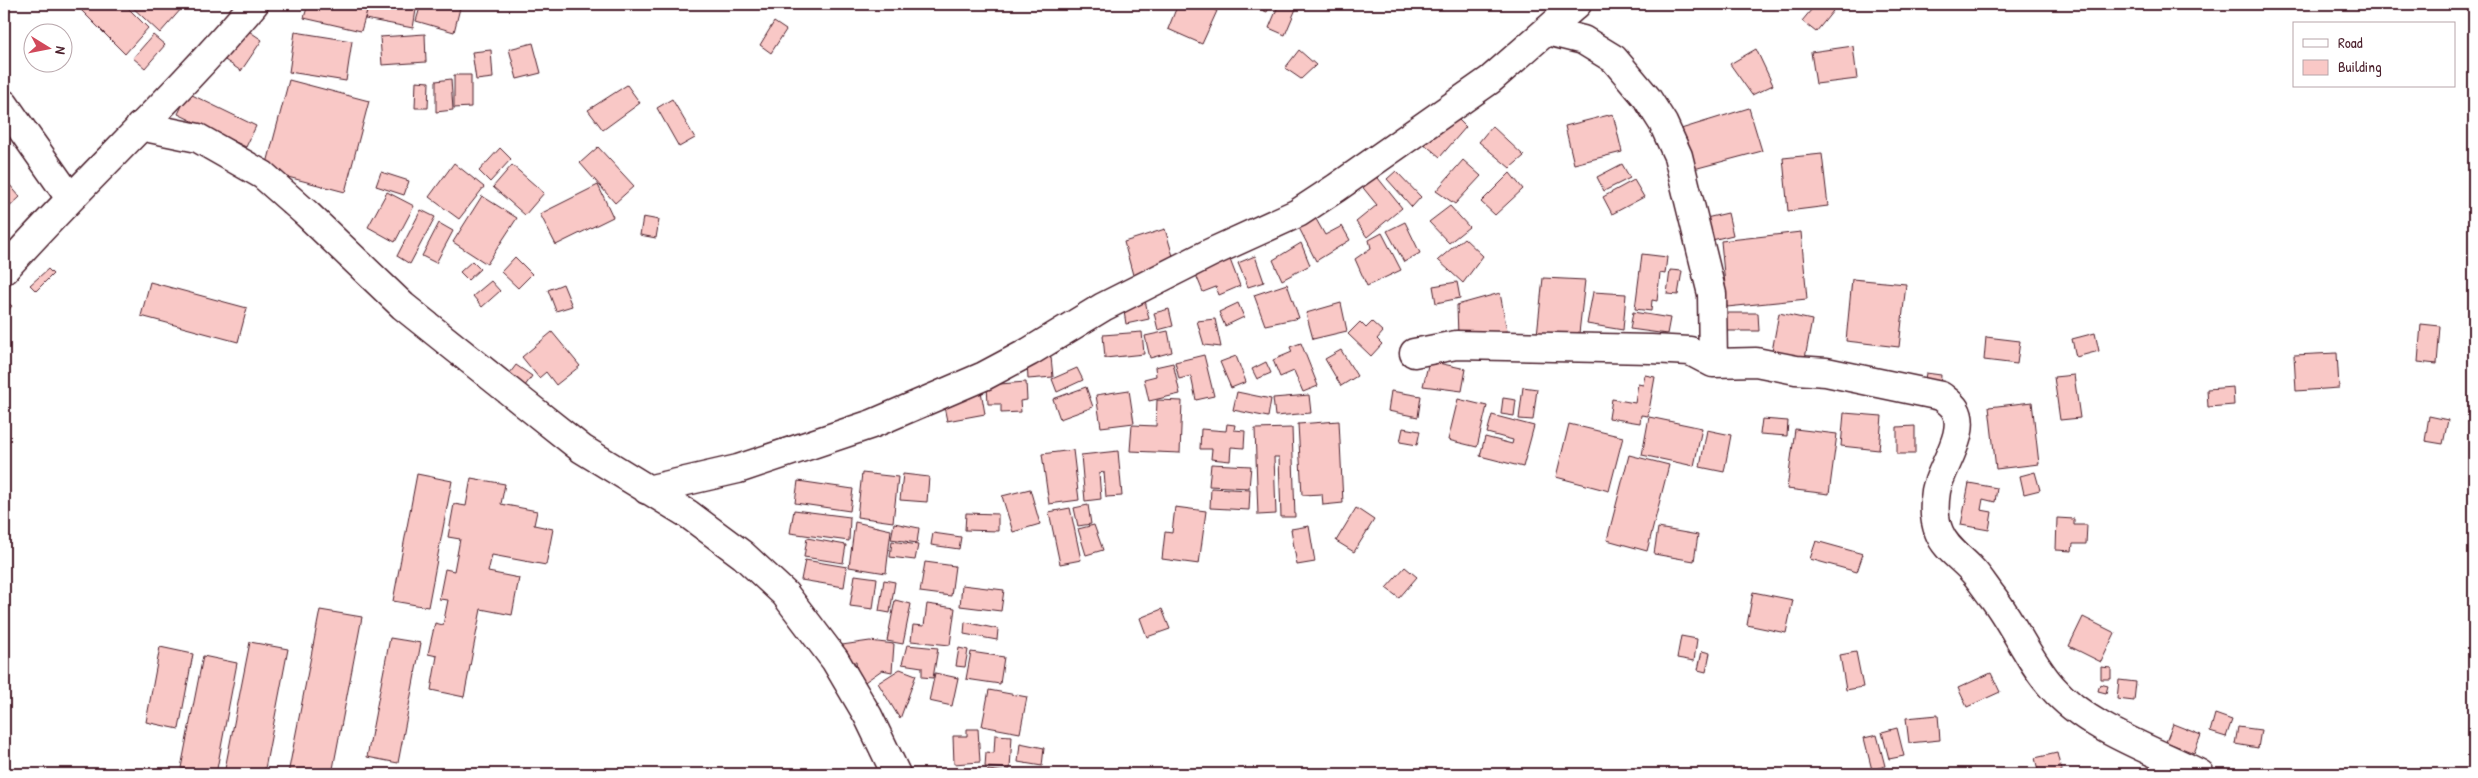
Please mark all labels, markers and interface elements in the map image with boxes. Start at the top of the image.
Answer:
north arrow [22,22,72,72]
legend [2293,22,2456,88]
text: Road [2338,32,2363,53]
text: N [51,45,71,56]
text: Building [2338,56,2382,77]

